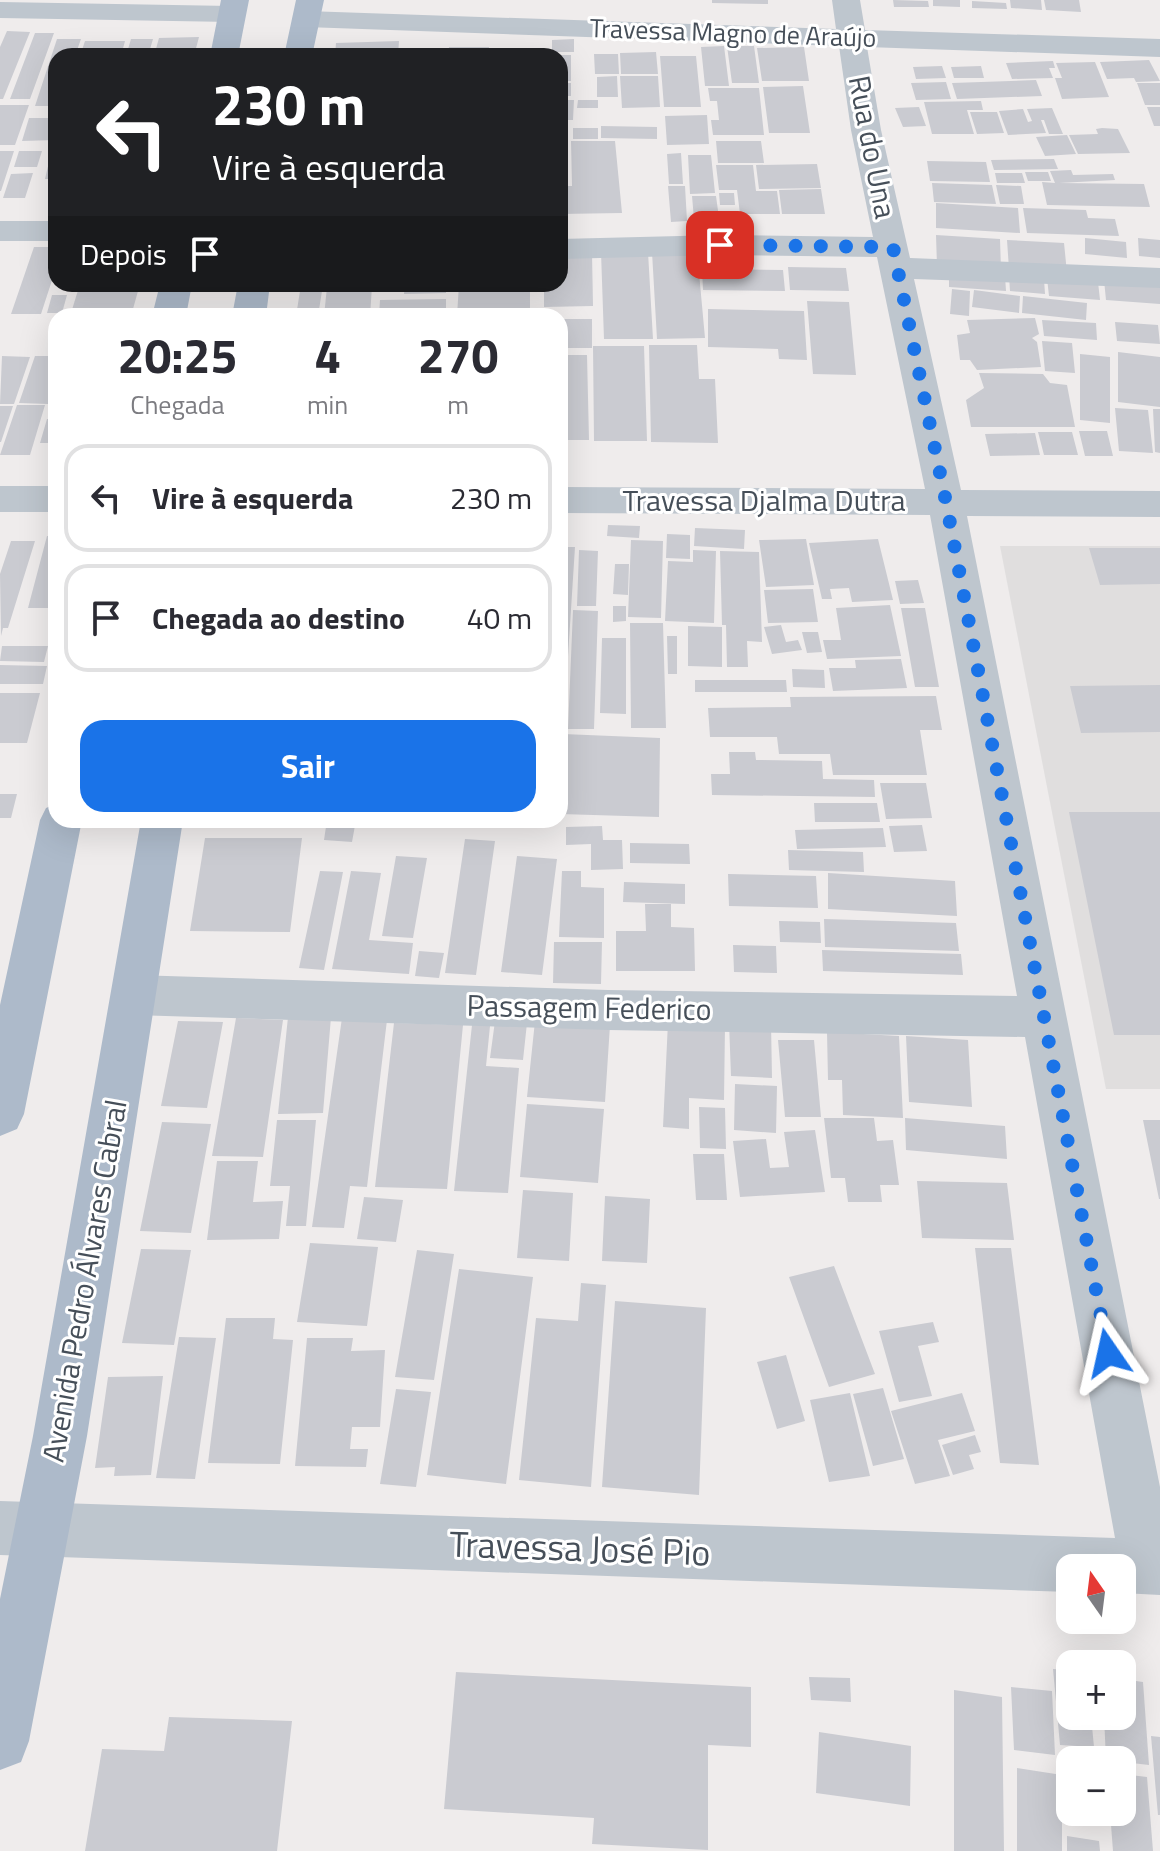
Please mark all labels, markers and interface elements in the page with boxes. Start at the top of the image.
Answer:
street label: Travessa Magno de Araújo [589,8,877,57]
text: 230 m [212,62,365,147]
street label: Rua do Una [837,71,909,222]
icon: left [80,80,184,184]
text: Vire à esquerda [212,139,445,194]
pin [686,211,754,279]
icon: arrive [698,223,742,267]
text: Depois [80,231,167,277]
icon: arrive [183,232,227,276]
text: 20:25 [118,319,237,392]
text: 4 [314,319,341,392]
text: 270 [418,319,498,392]
text: Chegada [130,385,225,424]
text: min [307,385,348,424]
text: m [447,385,469,424]
text: Vire à esquerda [152,475,353,521]
text: 230 m [450,475,532,521]
icon: left [84,476,128,520]
street label: Travessa Djalma Dutra [622,477,906,523]
text: Chegada ao destino [152,595,405,641]
text: 40 m [467,595,532,641]
icon: arrive [84,596,128,640]
button: Sair [80,720,536,812]
street label: Passagem Federico [466,982,712,1032]
street label: Avenida Pedro Álvares Cabral [29,1096,139,1466]
position arrow [1066,1311,1150,1395]
street label: Travessa José Pio [449,1515,711,1580]
north arrow [1056,1554,1136,1634]
map controls [1056,1554,1136,1826]
button: + [1056,1650,1136,1730]
button: − [1056,1746,1136,1826]

